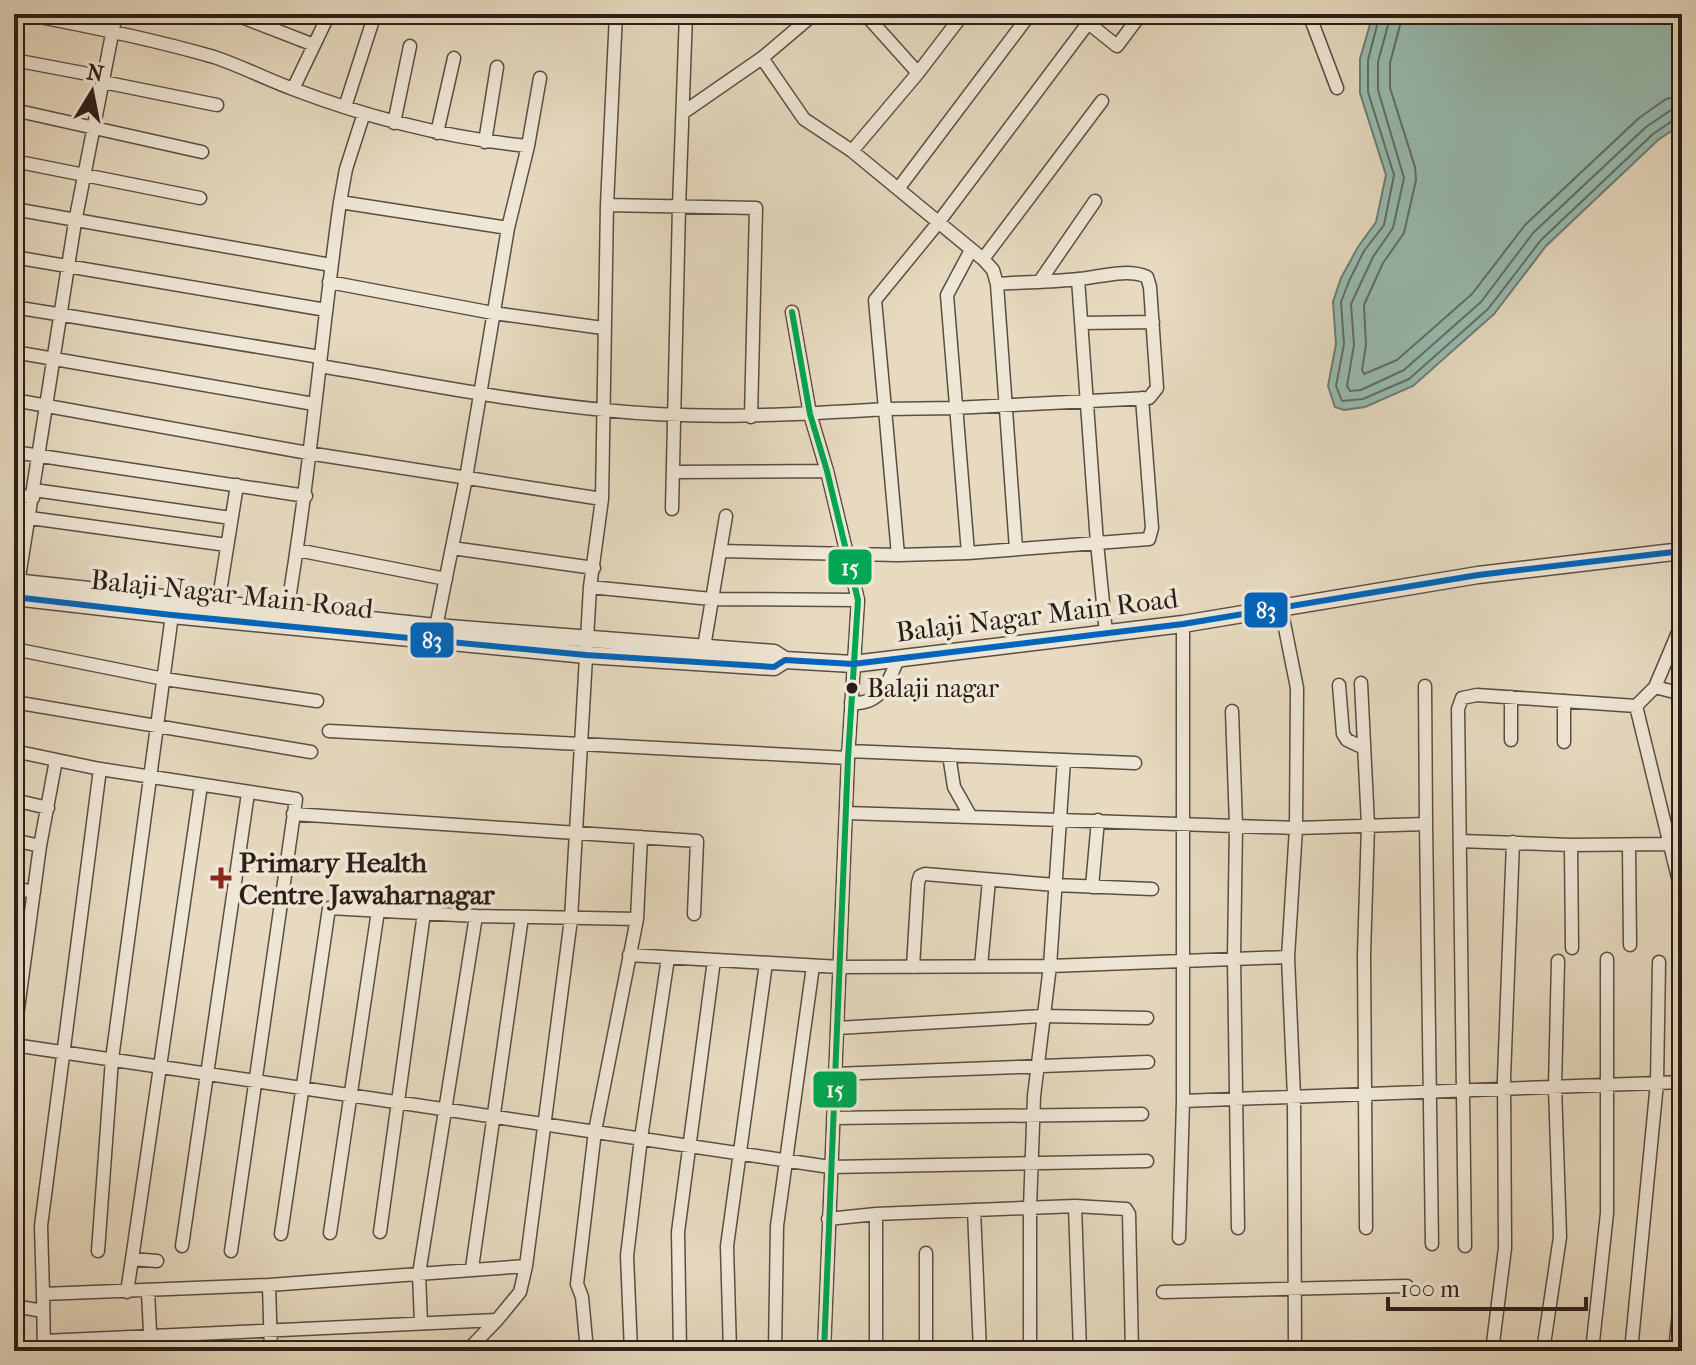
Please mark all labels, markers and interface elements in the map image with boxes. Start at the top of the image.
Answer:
north arrow [52,52,132,132]
text: N [85,59,106,88]
line badge: 15 [827,548,873,586]
text: 15 [841,555,859,581]
street label: Balaji Nagar Main Road [89,563,376,625]
street label: Balaji Nagar Main Road [894,581,1181,649]
line badge: 83 [1243,591,1289,629]
text: 83 [1256,598,1276,624]
line badge: 83 [409,621,455,659]
text: 83 [422,628,442,654]
place label: Balaji nagar [867,673,999,704]
marker: Balaji nagar [844,680,860,696]
place label: Primary Health Centre Jawaharnagar [239,846,496,911]
marker: Primary Health Centre Jawaharnagar [210,867,232,889]
line badge: 15 [812,1070,858,1109]
text: 15 [826,1077,844,1103]
scale bar [1388,1261,1586,1311]
text: 100 m [1400,1275,1460,1303]

